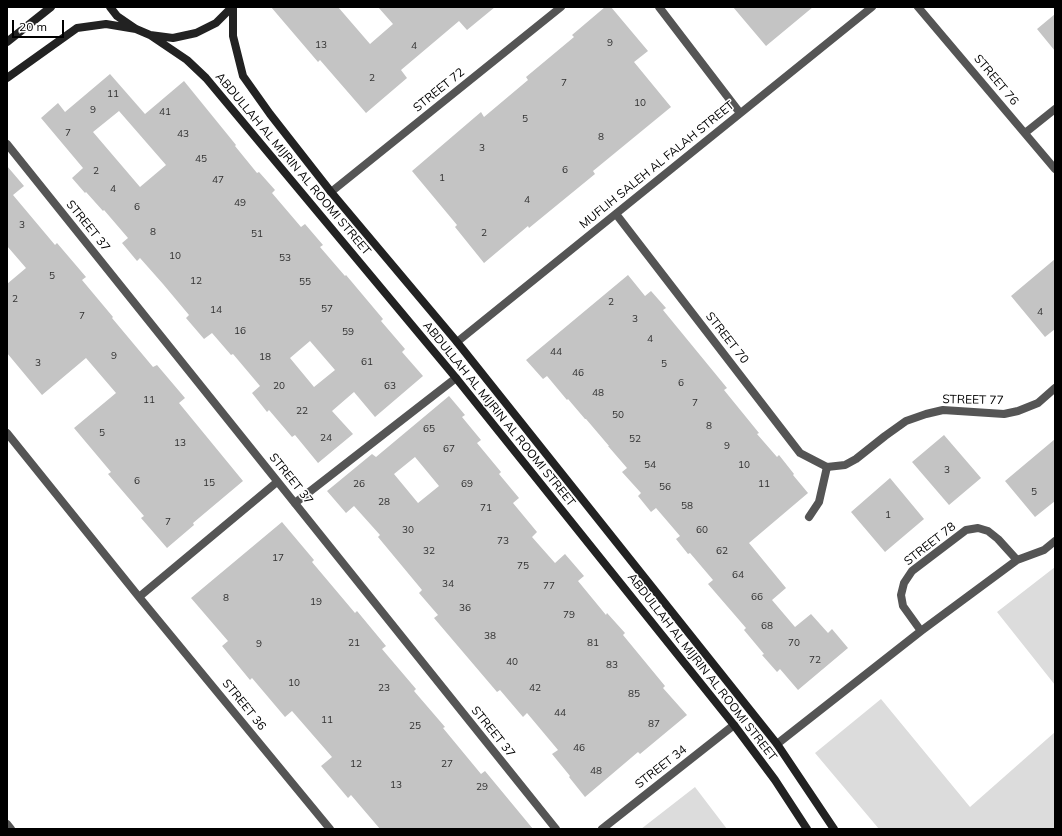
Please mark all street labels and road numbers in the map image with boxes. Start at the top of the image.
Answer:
street label: STREET 76 [971,52,1021,108]
street label: STREET 72 [411,65,467,115]
street label: ABDULLAH AL MIJRIN AL ROOMI STREET [212,70,374,258]
street label: MUFLIH SALEH AL FALAH STREET [577,98,737,232]
street label: STREET 37 [63,198,113,254]
street label: STREET 70 [702,309,752,367]
street label: ABDULLAH AL MIJRIN AL ROOMI STREET [420,319,578,509]
street label: STREET 77 [942,392,1004,408]
street label: STREET 37 [266,451,316,507]
street label: STREET 78 [901,519,959,569]
street label: ABDULLAH AL MIJRIN AL ROOMI STREET [624,570,780,764]
street label: STREET 36 [219,677,269,733]
street label: STREET 37 [468,704,518,760]
street label: STREET 34 [632,742,690,792]

